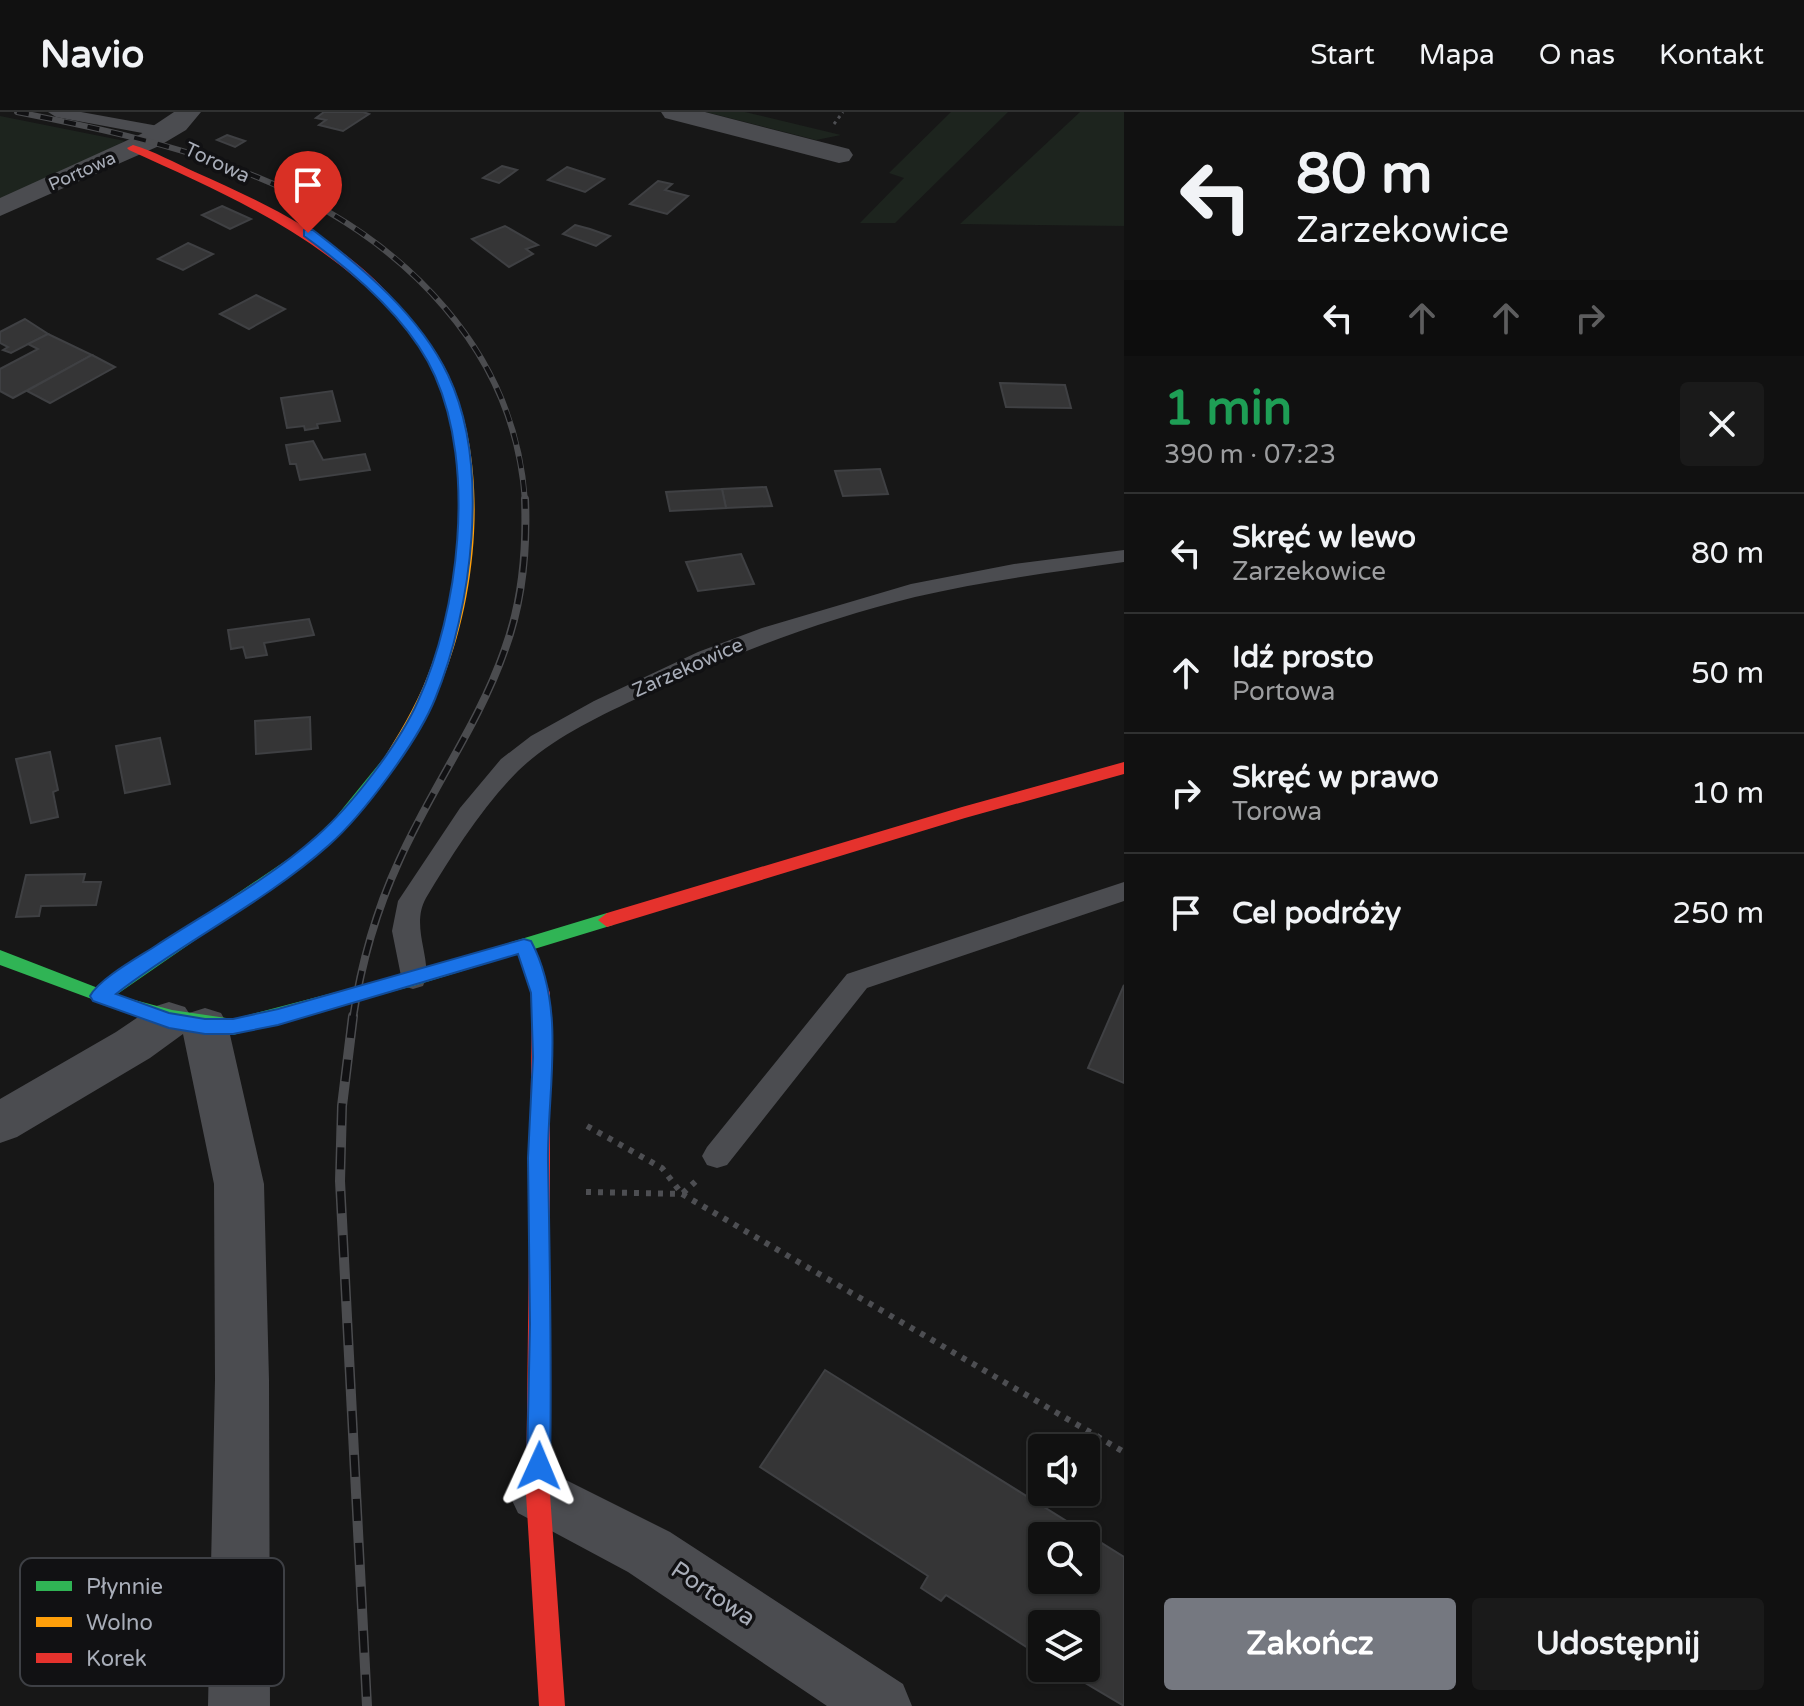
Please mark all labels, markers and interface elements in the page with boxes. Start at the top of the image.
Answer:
text: Navio [40,32,144,78]
text: Start [1310,38,1375,72]
text: Mapa [1419,38,1495,72]
text: O nas [1539,38,1615,72]
text: Kontakt [1659,38,1764,72]
street label: Torowa [180,137,254,189]
text: 80 m [1296,141,1432,208]
icon: left [1164,144,1268,248]
street label: Portowa [45,146,119,196]
pin [274,151,342,233]
icon: arrive [286,163,330,207]
text: Zarzekowice [1296,209,1509,252]
icon: left [1316,296,1360,340]
icon: ahead [1400,296,1444,340]
icon: ahead [1484,296,1528,340]
icon: right [1568,296,1612,340]
text: 1 min [1164,380,1292,438]
button: close [1680,382,1764,466]
text: 390 m · 07:23 [1164,439,1336,470]
text: Skręć w lewo [1232,519,1416,556]
icon: left [1164,531,1208,575]
text: 80 m [1691,535,1764,572]
text: Zarzekowice [1232,556,1386,587]
street label: Zarzekowice [629,633,747,703]
text: Idź prosto [1232,639,1374,676]
icon: ahead [1164,651,1208,695]
text: 50 m [1691,655,1764,692]
text: Portowa [1232,676,1335,707]
text: Skręć w prawo [1232,759,1439,796]
icon: right [1164,771,1208,815]
text: 10 m [1691,775,1764,812]
text: Torowa [1232,796,1322,827]
icon: arrive [1164,891,1208,935]
text: Cel podróży [1232,895,1401,932]
text: 250 m [1672,895,1764,932]
position arrow [497,1424,581,1508]
map controls [1028,1434,1100,1682]
button: sound [1028,1434,1100,1506]
button: search [1028,1522,1100,1594]
street label: Portowa [665,1555,761,1633]
legend [20,1558,284,1686]
text: Płynnie [86,1574,163,1600]
button: Zakończ [1164,1598,1456,1690]
button: Udostępnij [1472,1598,1764,1690]
text: Wolno [86,1610,153,1636]
button: layers [1028,1610,1100,1682]
text: Korek [86,1646,147,1672]

